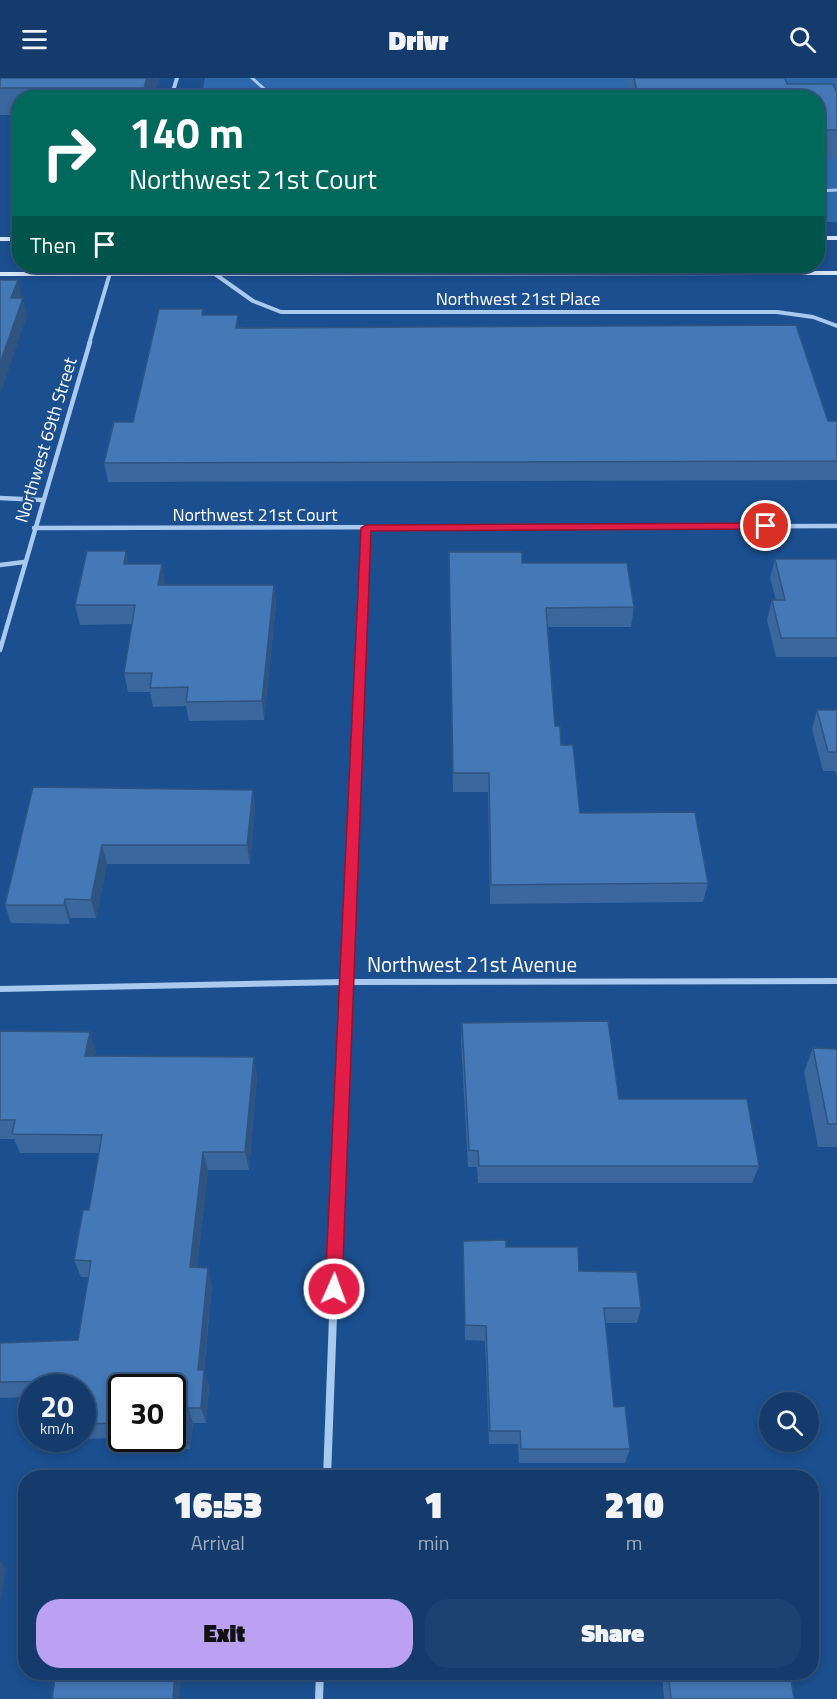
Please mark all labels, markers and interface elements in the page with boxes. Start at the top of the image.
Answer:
text: Drivr [389,19,448,60]
icon: menu [18,23,51,56]
icon: search [786,23,819,56]
text: 140 m [129,100,244,164]
icon: right [30,114,108,192]
text: Northwest 21st Court [129,158,377,199]
text: Then [30,228,76,262]
icon: arrive [88,228,121,261]
street label: Northwest 21st Place [436,285,600,312]
street label: Northwest 69th Street [8,353,84,526]
pin [740,500,791,551]
street label: Northwest 21st Court [172,501,338,528]
icon: arrive [749,509,782,542]
street label: Northwest 21st Avenue [367,948,577,980]
position arrow [302,1257,366,1321]
speed limit sign: 30 [108,1374,186,1452]
text: 20 [40,1383,74,1429]
map controls [759,1392,819,1452]
button: search [759,1392,819,1452]
text: km/h [40,1417,74,1440]
text: 16:53 [173,1477,263,1532]
text: 1 [424,1477,443,1532]
text: 210 [605,1477,664,1532]
text: Arrival [191,1527,245,1558]
text: min [418,1527,449,1558]
text: m [626,1527,643,1558]
button: Exit [36,1599,413,1668]
button: Share [425,1599,801,1668]

